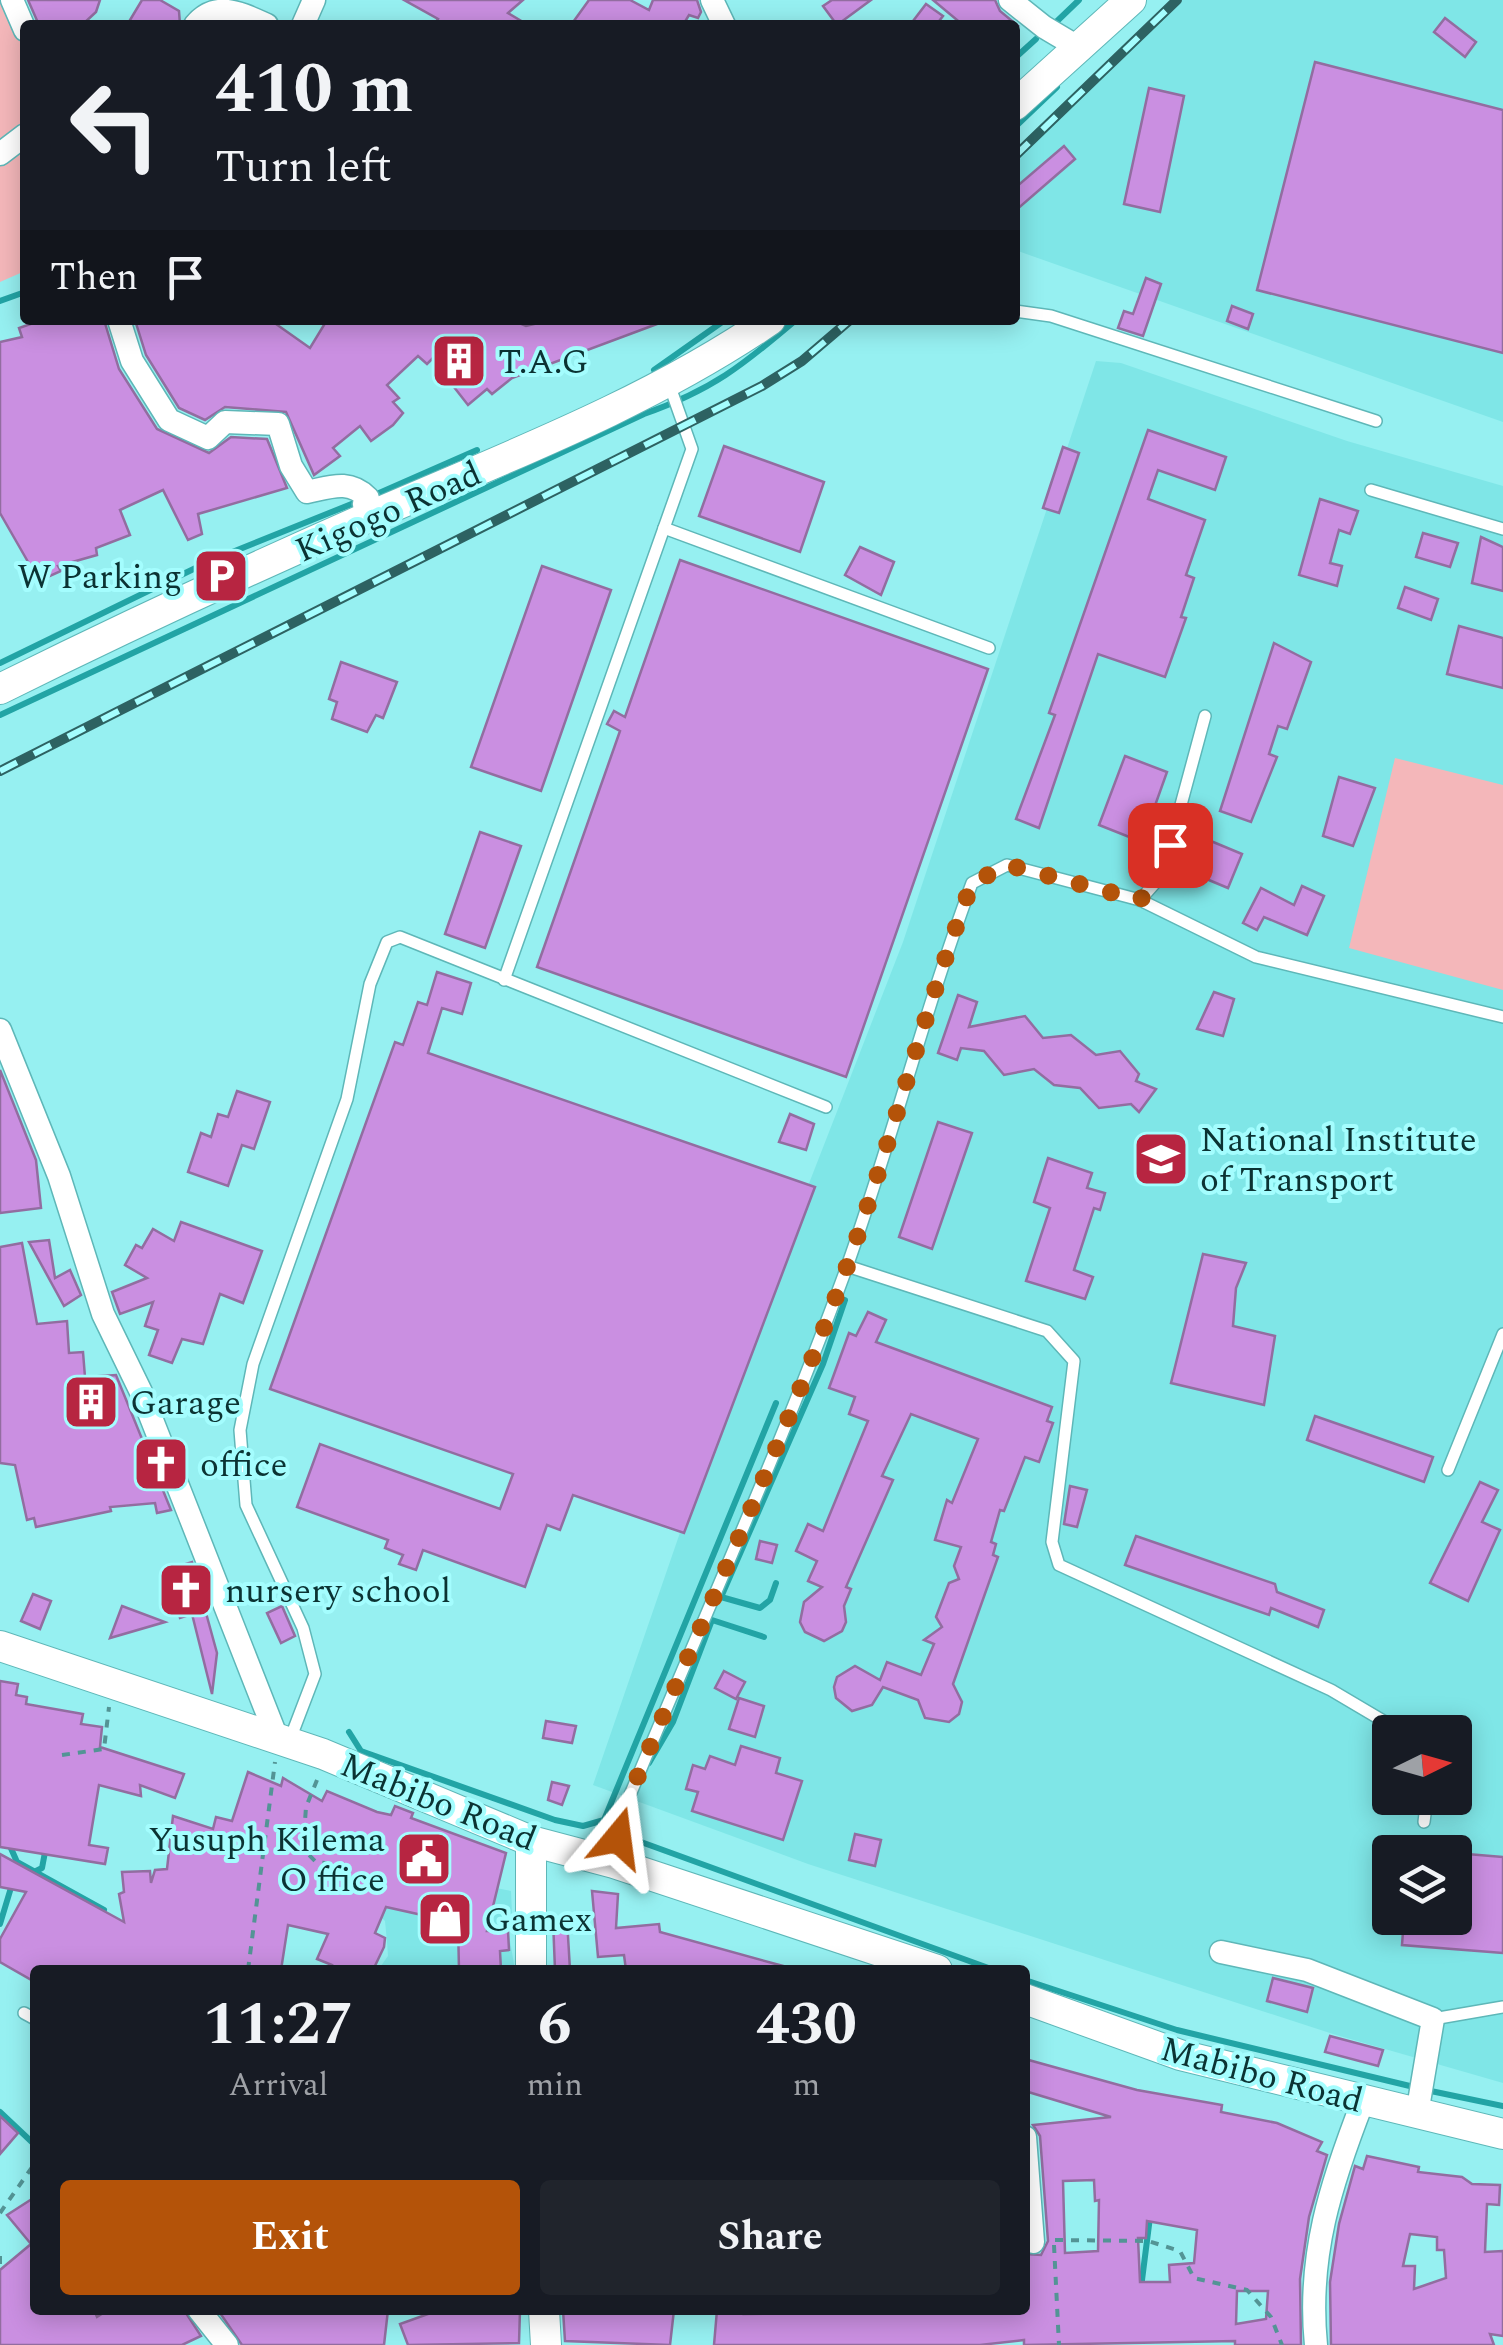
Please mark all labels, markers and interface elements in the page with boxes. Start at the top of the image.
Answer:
text: 410 m [215,37,413,143]
icon: left [50,60,180,190]
text: Turn left [215,133,392,202]
text: Then [50,249,138,307]
icon: arrive [158,250,213,305]
building icon: T.A.G [429,331,489,391]
place label: T.A.G [498,336,588,389]
street label: Kigogo Road [287,448,490,577]
parking icon: W Parking [191,546,251,606]
place label: W Parking [17,551,182,604]
pin [1128,803,1213,888]
icon: arrive [1143,818,1198,873]
place label: National Institute of Transport [1200,1114,1477,1207]
school or university icon: National Institute of Transport [1131,1129,1191,1189]
building icon: Garage [61,1372,121,1432]
place label: Garage [130,1377,241,1430]
church icon: office [131,1434,191,1494]
place label: office [200,1439,288,1492]
church icon: nursery school [156,1560,216,1620]
place label: nursery school [225,1565,451,1618]
north arrow [1372,1715,1472,1815]
map controls [1372,1715,1472,1935]
street label: Mabibo Road [332,1739,545,1866]
position arrow [566,1786,670,1890]
place label: Yusuph Kilema O ffice [148,1814,385,1907]
public building icon: Yusuph Kilema O ffice [394,1829,454,1889]
button: layers [1372,1835,1472,1935]
shop icon: Gamex [415,1889,475,1949]
place label: Gamex [484,1894,592,1947]
text: 11:27 [203,1979,354,2071]
text: 6 [538,1979,572,2071]
text: 430 [756,1979,857,2071]
street label: Mabibo Road [1155,2023,1369,2128]
text: Arrival [229,2061,328,2110]
text: min [527,2061,583,2110]
text: m [793,2061,820,2110]
button: Exit [60,2180,520,2295]
button: Share [540,2180,1000,2295]

